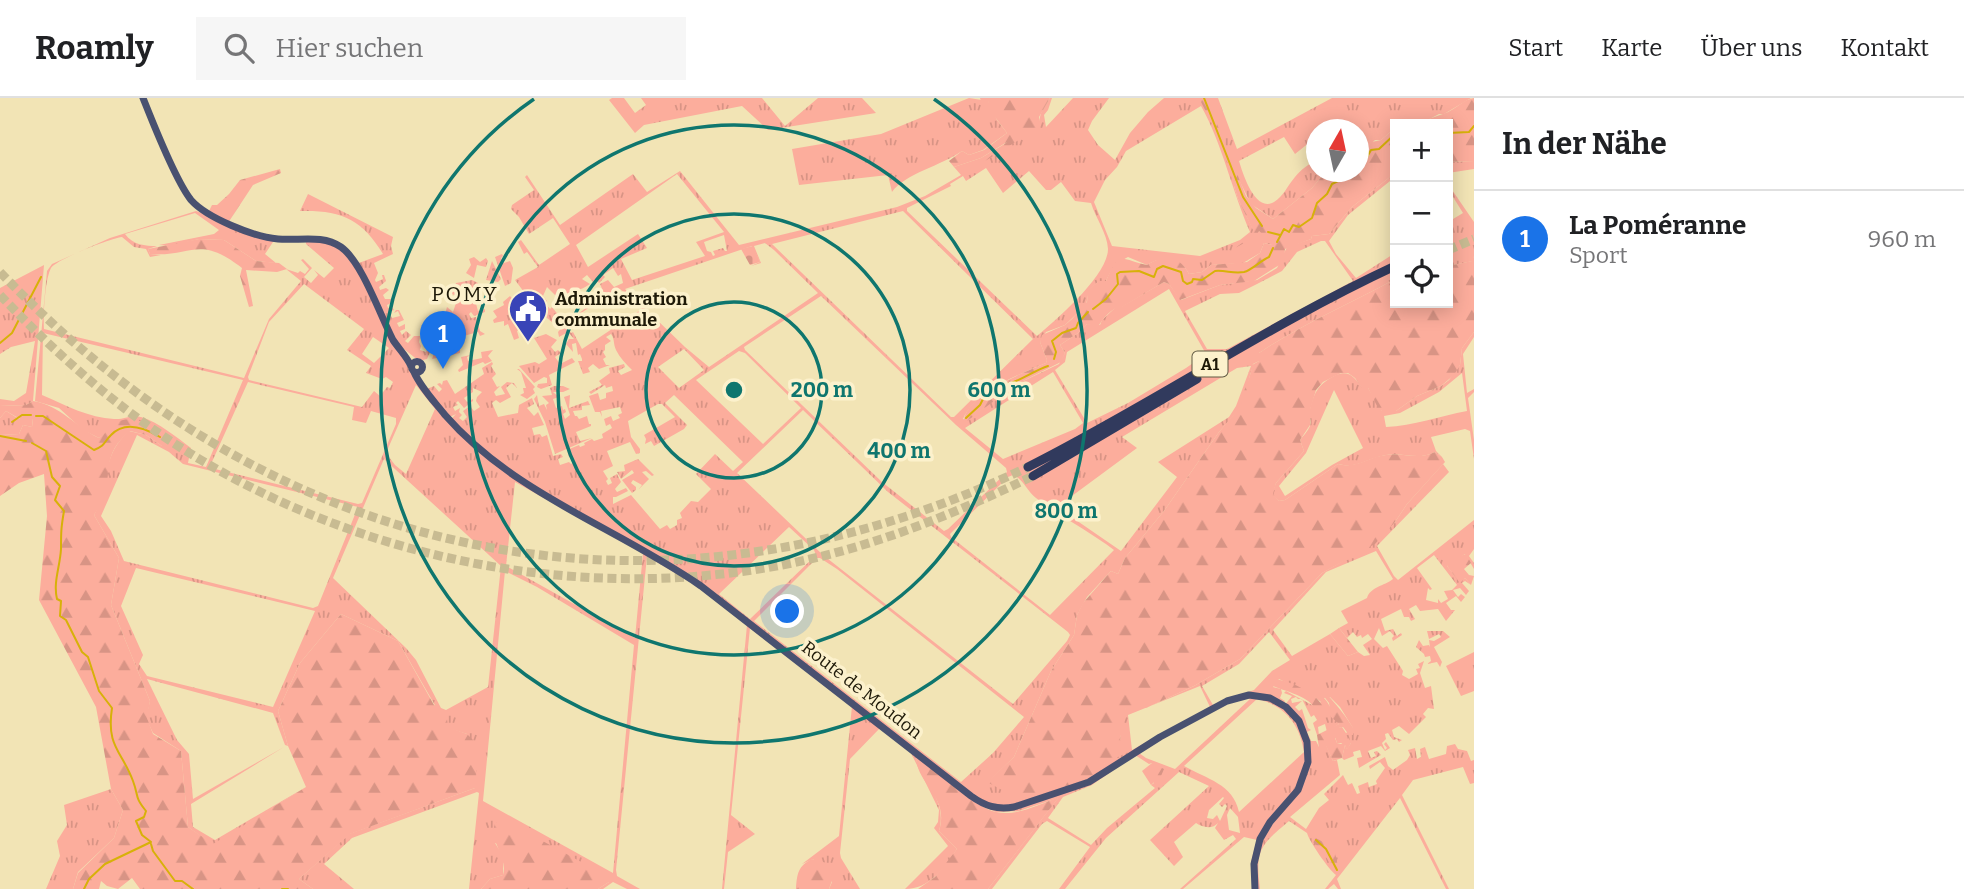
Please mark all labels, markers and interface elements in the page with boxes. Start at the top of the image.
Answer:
search box [196,17,686,80]
text: Roamly [35,28,154,68]
icon: search [220,29,258,67]
text: Hier suchen [276,33,423,64]
text: Start [1508,34,1563,62]
text: Karte [1601,34,1663,62]
text: Über uns [1701,34,1803,62]
text: Kontakt [1841,34,1929,62]
north arrow [1306,119,1369,182]
map controls [1390,119,1453,308]
button: + [1390,119,1453,182]
text: In der Nähe [1502,126,1667,162]
button: − [1390,182,1453,245]
text: La Poméranne [1569,210,1746,241]
text: 1 [1520,225,1530,253]
text: 960 m [1868,225,1936,253]
text: Sport [1569,241,1628,269]
button: locate [1390,245,1453,308]
district label: POMY [431,281,499,307]
public building icon: Administration communale [507,288,549,343]
place label: Administration communale [555,288,688,331]
pin: 1 [420,311,466,369]
road number: A1 [1192,352,1228,376]
text: 200 m [791,377,853,403]
text: 600 m [968,377,1030,403]
centre of rings [722,378,746,402]
text: 400 m [867,438,931,464]
text: 800 m [1034,498,1098,524]
your location [770,594,804,628]
street label: Route de Moudon [798,636,927,744]

